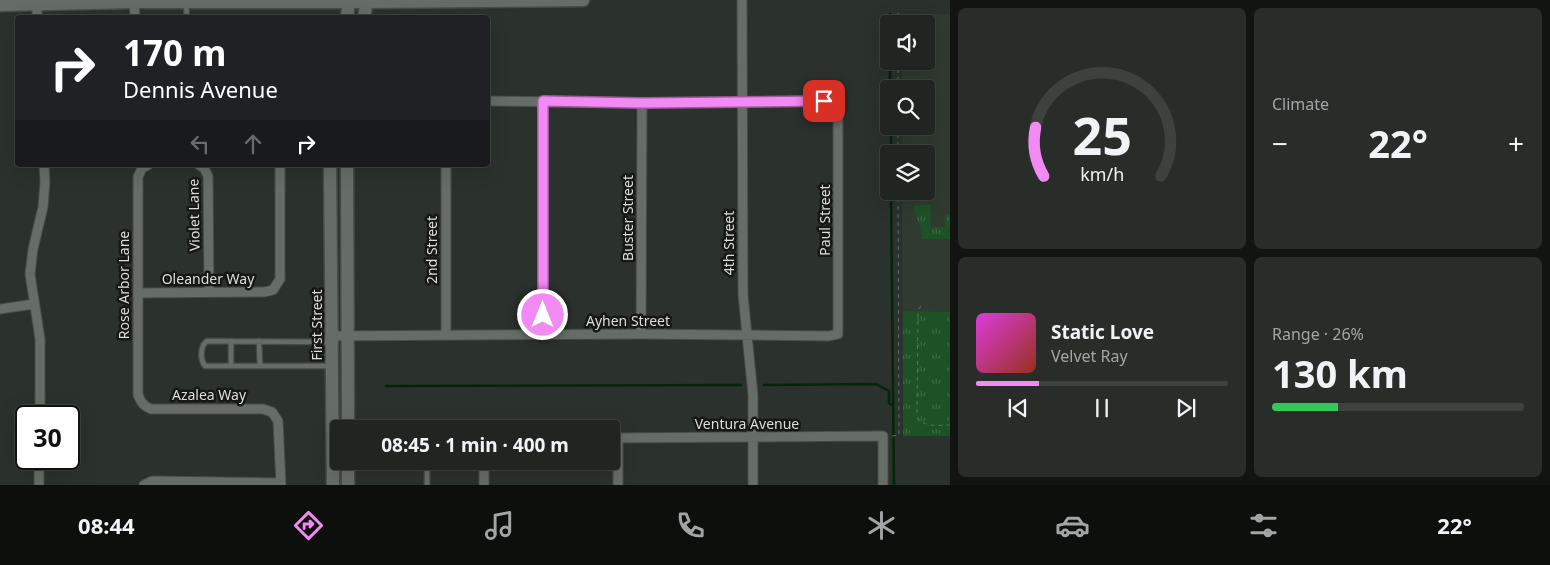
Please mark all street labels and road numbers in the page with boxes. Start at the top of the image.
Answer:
street label: Buster Street [618,175,637,261]
street label: Violet Lane [183,179,204,251]
street label: Paul Street [815,184,834,256]
street label: 4th Street [719,211,738,275]
street label: 2nd Street [422,216,441,284]
street label: Rose Arbor Lane [114,231,133,339]
street label: Oleander Way [162,269,255,288]
street label: First Street [307,289,326,361]
street label: Ayhen Street [586,311,670,330]
street label: Azalea Way [172,385,247,404]
street label: Ventura Avenue [695,414,799,433]

